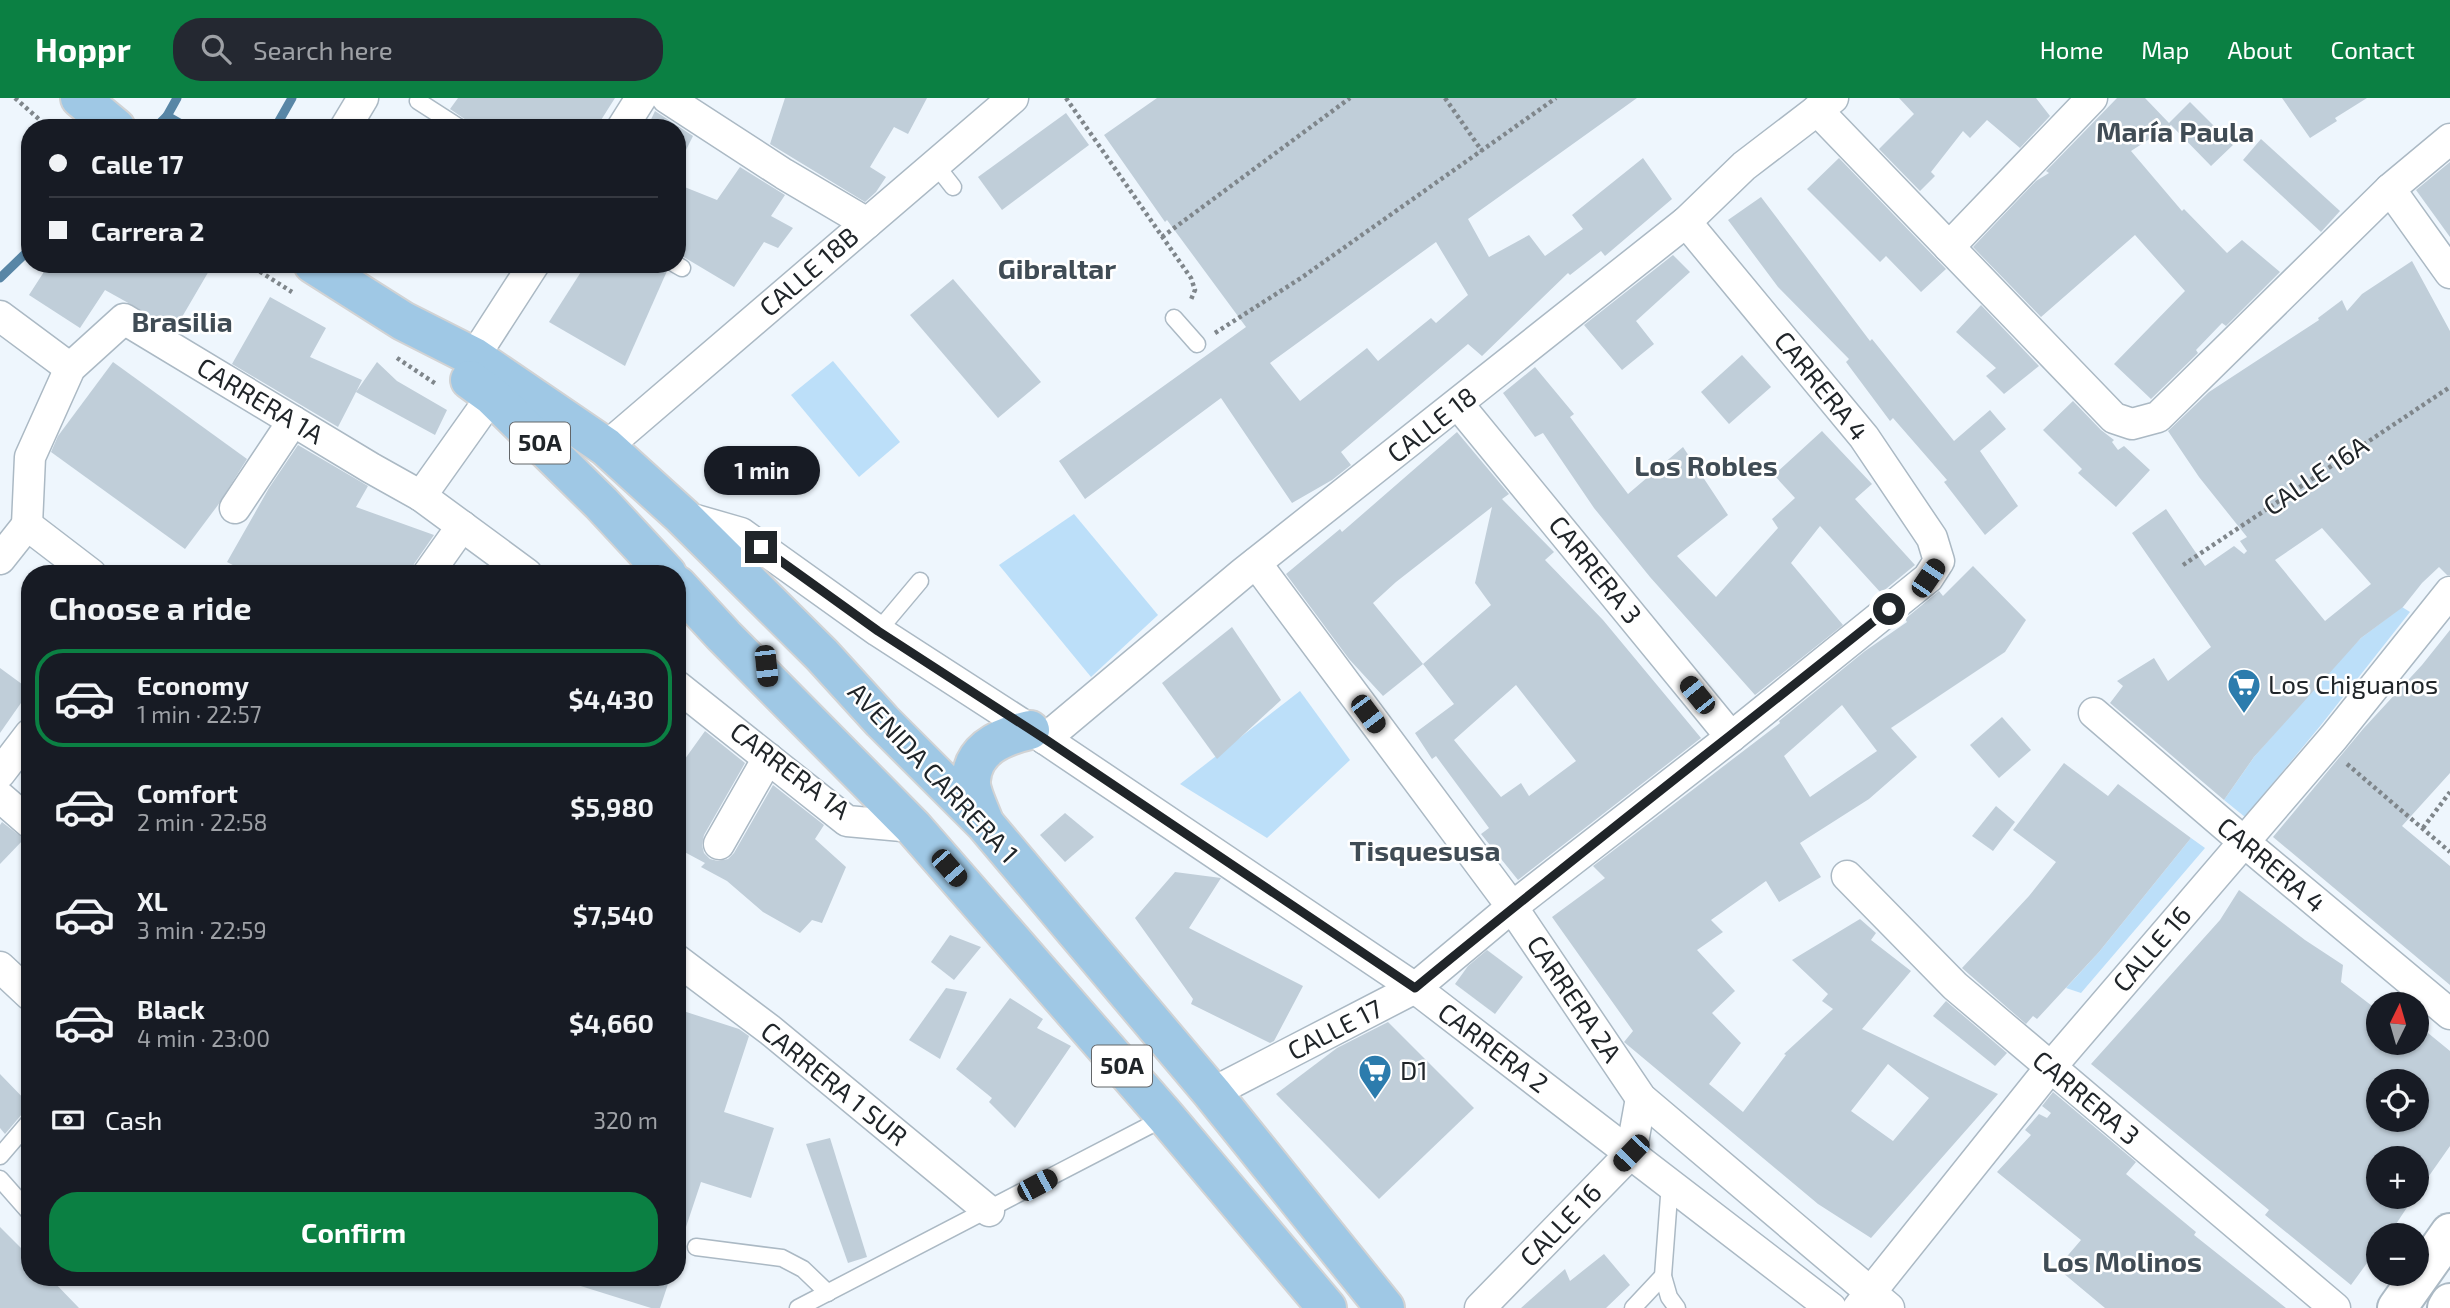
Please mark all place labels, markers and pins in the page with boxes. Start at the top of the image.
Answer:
supermarket icon: Los Chiguanos [2225,666,2263,715]
place label: Los Chiguanos [2268,668,2438,699]
supermarket icon: D1 [1356,1052,1394,1101]
place label: D1 [1400,1054,1428,1085]

